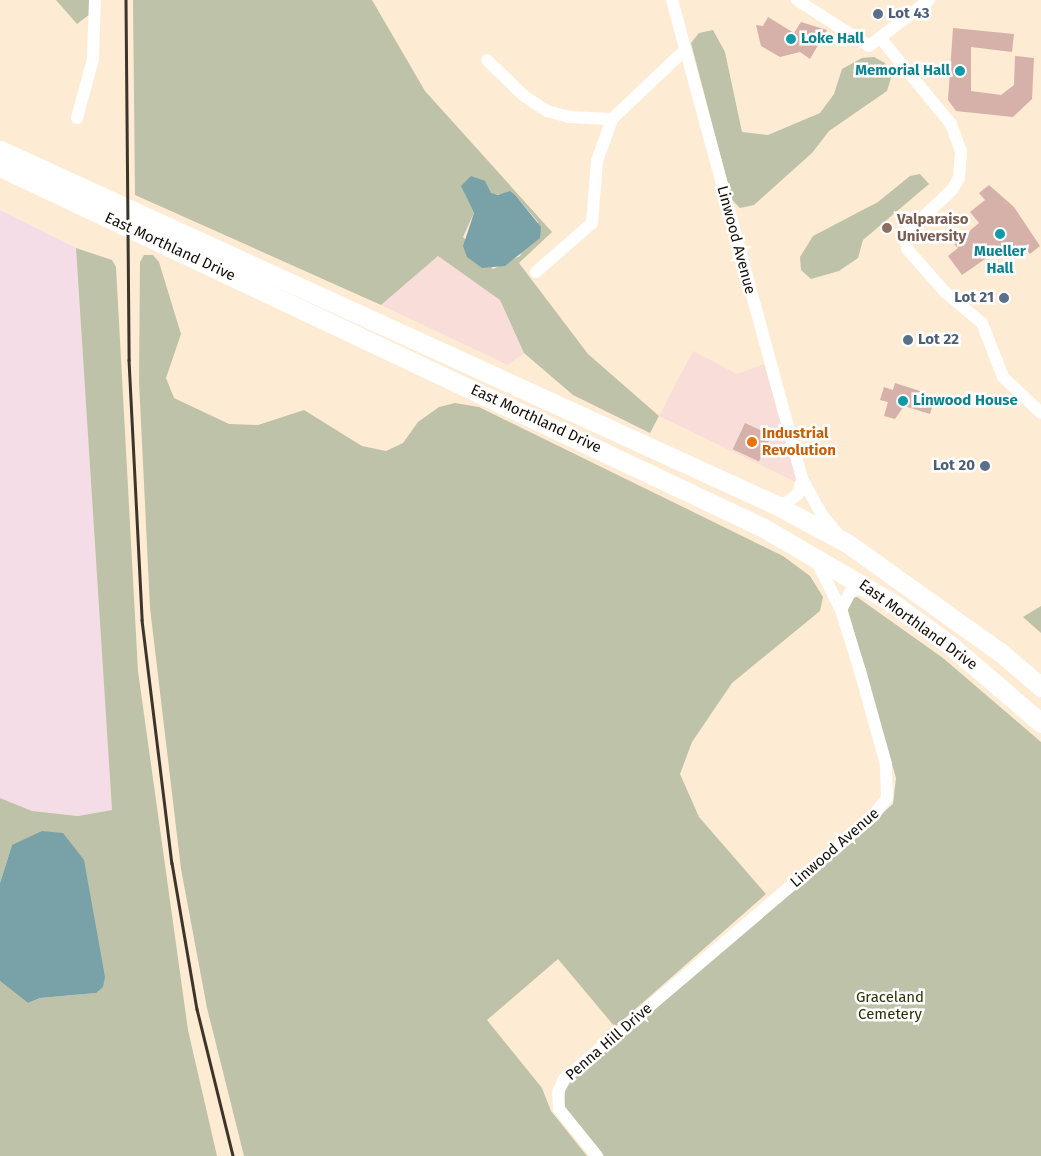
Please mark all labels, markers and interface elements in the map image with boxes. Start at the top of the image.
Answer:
place label: Lot 43 [888,5,929,23]
marker: Lot 43 [872,8,884,20]
place label: Loke Hall [801,30,864,48]
marker: Loke Hall [785,33,797,45]
place label: Memorial Hall [855,62,950,80]
marker: Memorial Hall [954,65,966,77]
street label: Linwood Avenue [713,184,759,296]
street label: East Morthland Drive [102,209,238,285]
place label: Valparaiso University [897,210,968,245]
marker: Valparaiso University [881,222,893,234]
marker: Mueller Hall [994,228,1006,240]
place label: Mueller Hall [974,242,1026,277]
place label: Lot 21 [954,289,994,307]
marker: Lot 21 [998,292,1010,304]
place label: Lot 22 [918,331,959,349]
marker: Lot 22 [902,334,914,346]
street label: East Morthland Drive [468,381,604,457]
place label: Linwood House [913,392,1018,410]
marker: Linwood House [897,395,909,407]
place label: Industrial Revolution [762,424,836,459]
marker: Industrial Revolution [746,436,758,448]
place label: Lot 20 [933,457,975,475]
marker: Lot 20 [979,460,991,472]
street label: East Morthland Drive [855,576,981,674]
street label: Linwood Avenue [787,805,883,891]
park label: Graceland Cemetery [856,988,924,1023]
street label: Penna Hill Drive [562,1000,656,1084]

